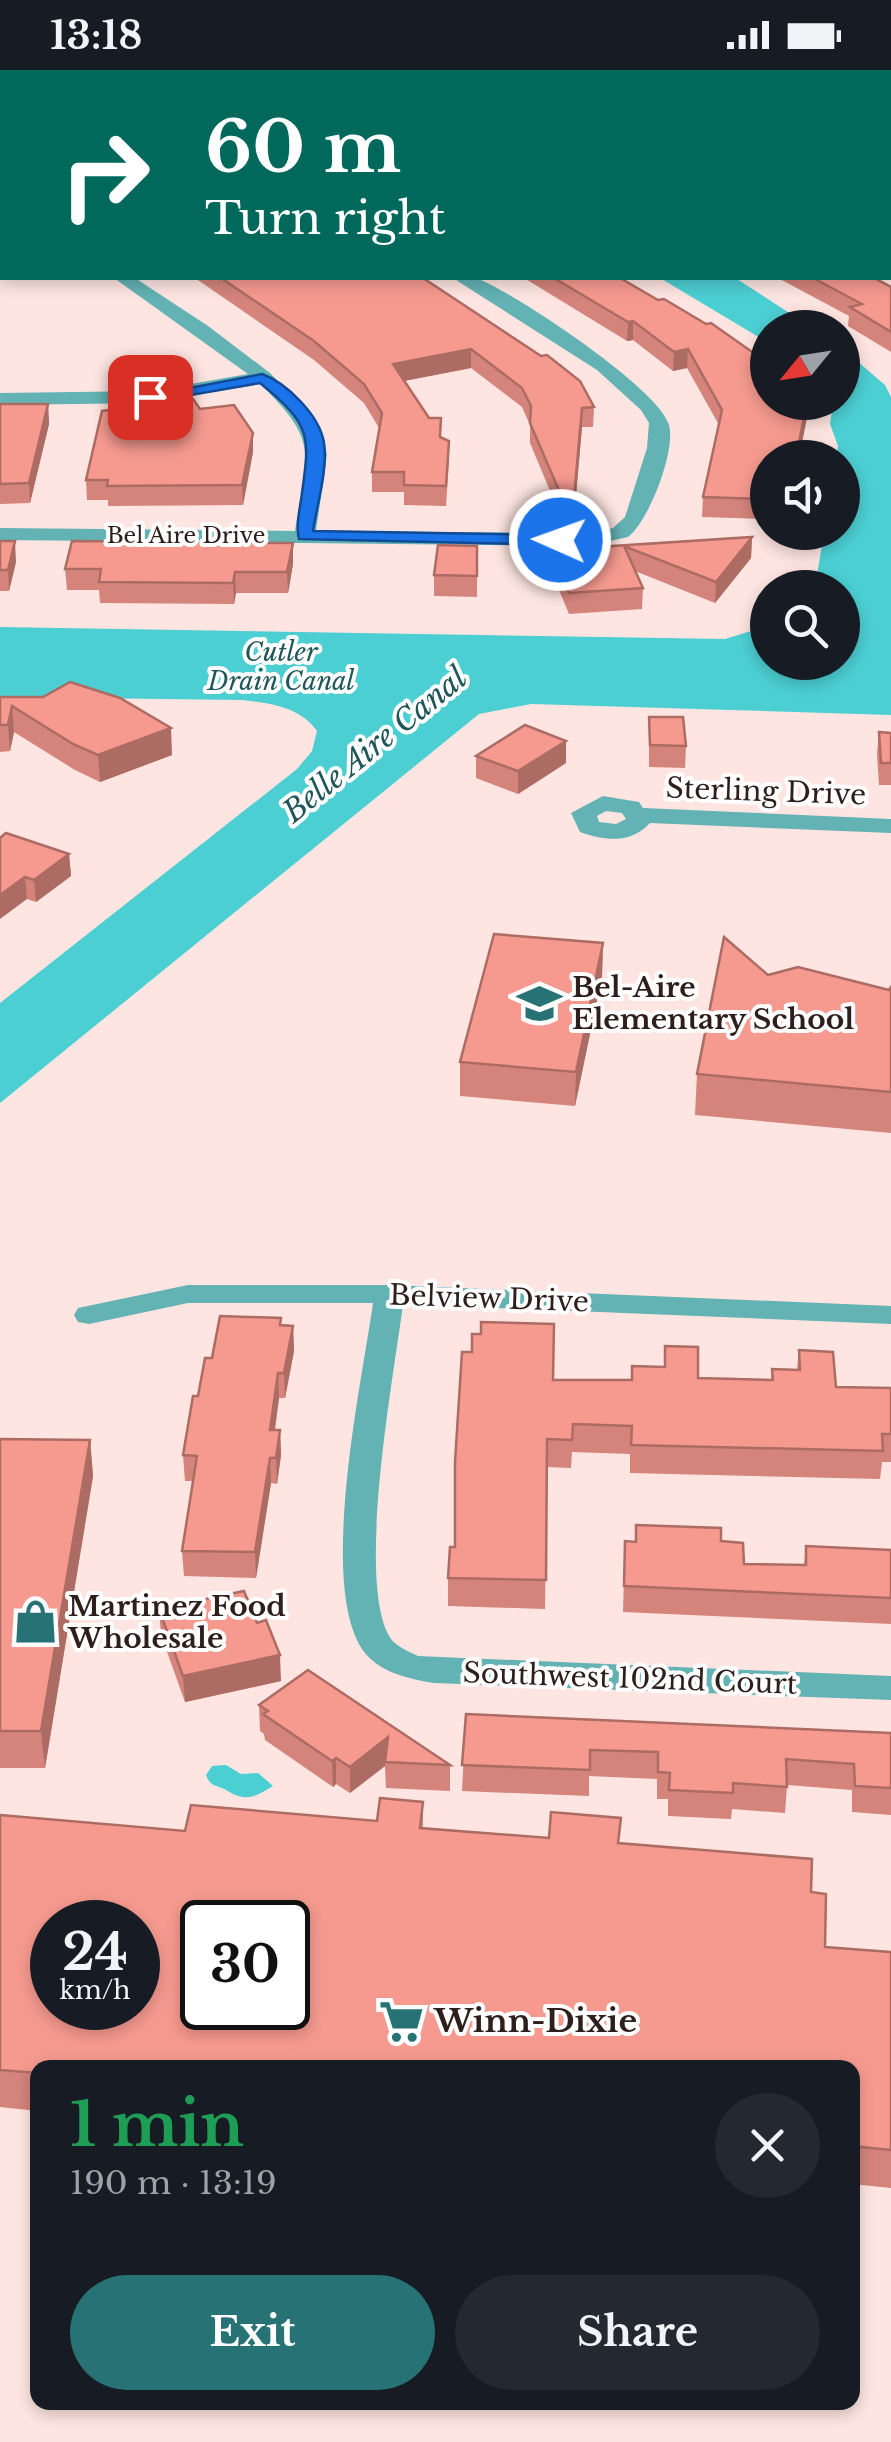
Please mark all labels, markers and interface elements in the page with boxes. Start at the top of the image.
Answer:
text: 13:18 [50,12,142,59]
text: 60 m [205,104,401,191]
icon: right [40,110,170,240]
text: Turn right [205,190,446,246]
north arrow [750,310,860,420]
map controls [750,310,860,680]
pin [108,355,193,440]
icon: arrive [123,370,178,425]
button: sound [750,440,860,550]
position arrow [508,488,612,592]
street label: Bel Aire Drive [107,522,265,549]
button: search [750,570,860,680]
water label: Cutler Drain Canal [207,637,355,697]
water label: Belle Aire Canal [274,659,475,831]
street label: Sterling Drive [665,771,867,812]
place label: Bel-Aire Elementary School [572,970,854,1037]
school or university icon: Bel-Aire Elementary School [515,979,563,1027]
street label: Belview Drive [388,1278,589,1319]
place label: Martinez Food Wholesale [67,1589,286,1656]
shop icon: Martinez Food Wholesale [11,1598,59,1646]
street label: Southwest 102nd Court [462,1655,798,1702]
speed limit sign: 30 [180,1900,310,2030]
text: 24 [62,1921,128,1984]
text: km/h [60,1975,130,2006]
supermarket icon: Winn-Dixie [377,1997,425,2045]
place label: Winn-Dixie [433,2001,637,2041]
text: 1 min [70,2088,244,2162]
button: close [715,2093,820,2198]
text: 190 m · 13:19 [70,2163,277,2203]
button: Exit [70,2275,435,2390]
button: Share [455,2275,820,2390]

